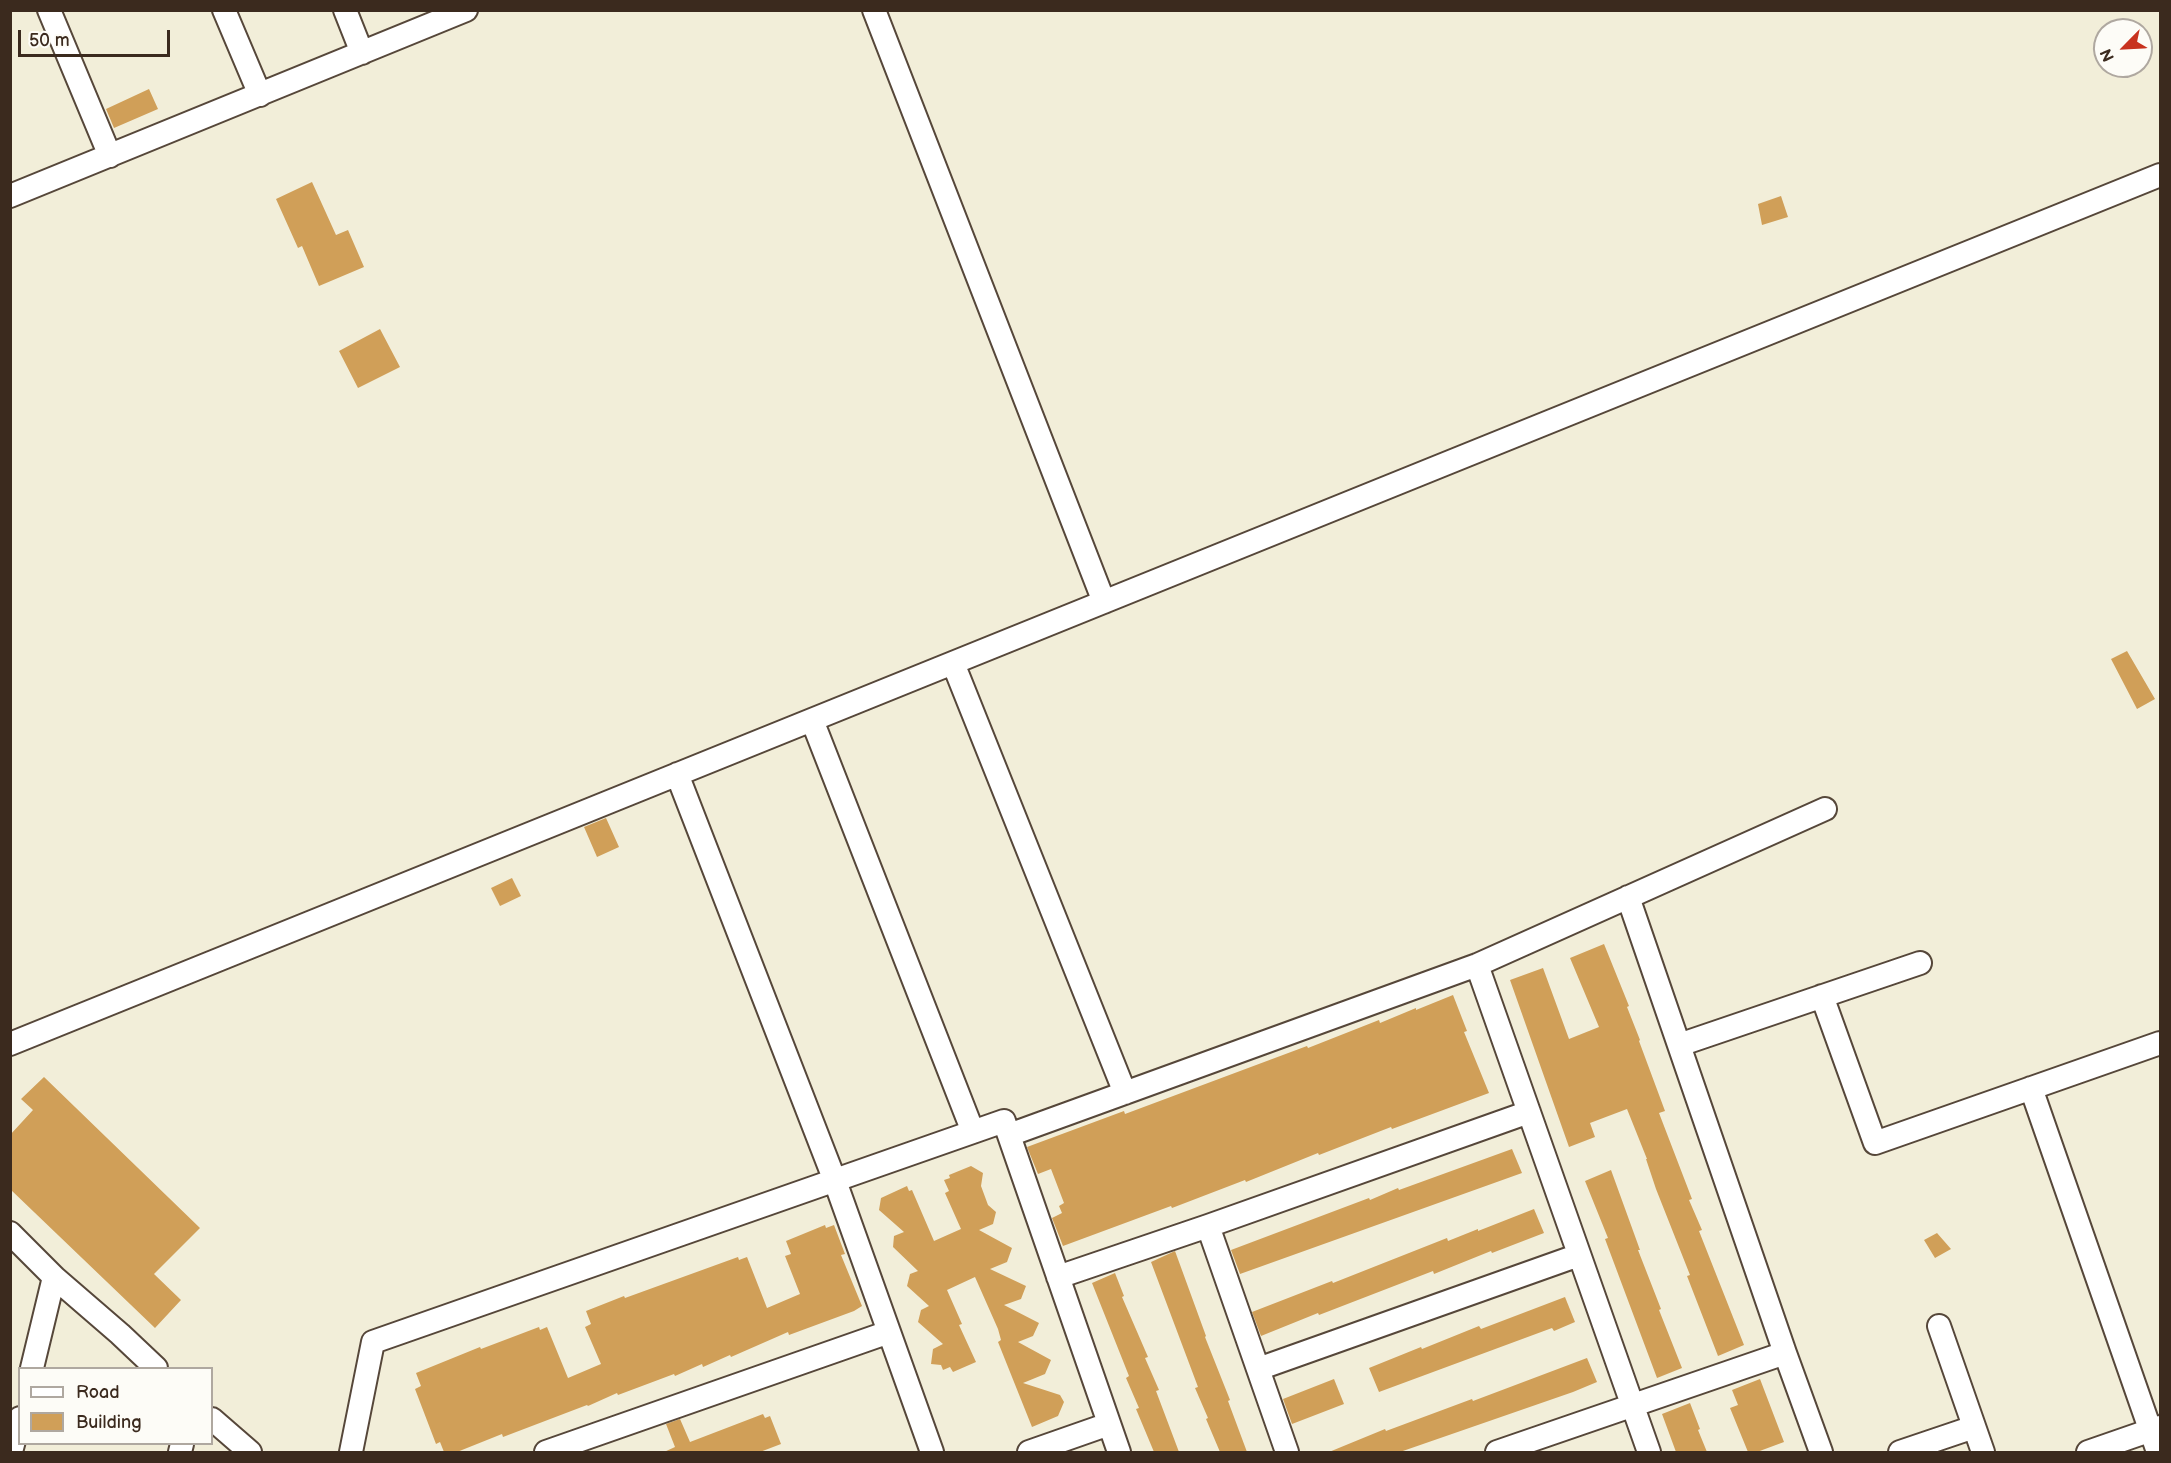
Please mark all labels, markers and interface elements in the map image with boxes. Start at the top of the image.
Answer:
scale bar [21,18,172,56]
north arrow [2093,18,2153,78]
text: 50 m [29,30,70,51]
text: N [2097,45,2119,64]
legend [18,1367,213,1445]
text: Road [76,1382,120,1403]
text: Building [76,1412,142,1433]

